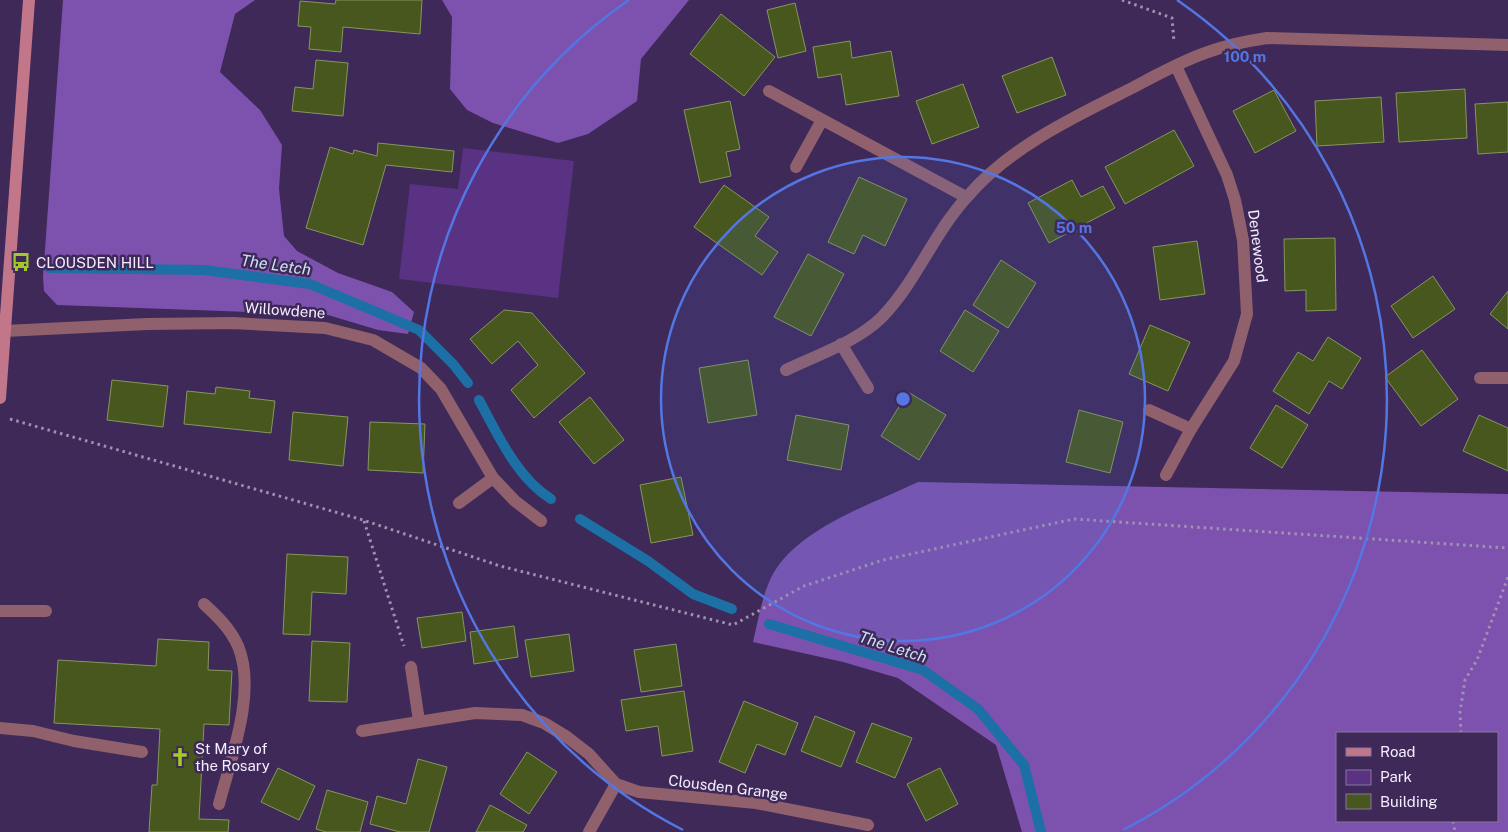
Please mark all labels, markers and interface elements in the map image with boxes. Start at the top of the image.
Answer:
text: 100 m [1224,48,1266,65]
street label: Denewood [1245,209,1271,283]
text: 50 m [1056,219,1092,236]
bus stop icon: CLOUSDEN HILL [10,251,32,273]
water label: The Letch [240,251,312,279]
place label: CLOUSDEN HILL [36,254,154,271]
street label: Willowdene [244,299,326,321]
centre of rings [894,390,912,408]
water label: The Letch [856,627,930,667]
legend [1336,732,1498,822]
place label: St Mary of the Rosary [195,740,270,774]
text: Road [1380,743,1416,760]
church icon: St Mary of the Rosary [169,746,191,768]
text: Park [1380,768,1412,785]
street label: Clousden Grange [667,771,789,803]
text: Building [1380,793,1438,810]

